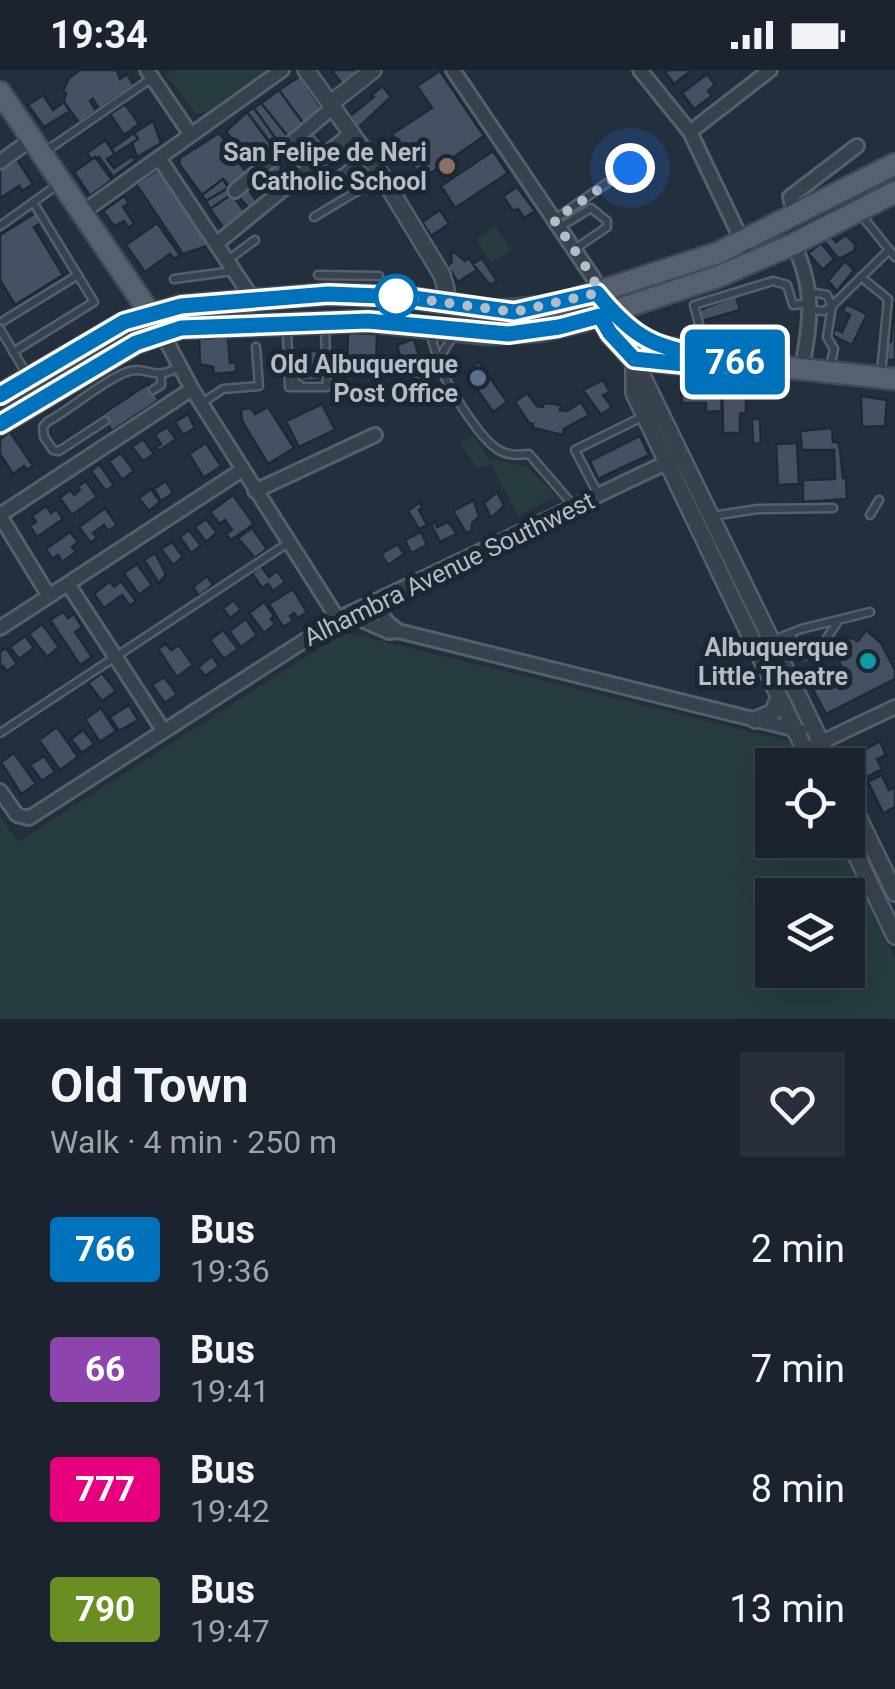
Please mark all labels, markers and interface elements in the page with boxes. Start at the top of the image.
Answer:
text: 19:34 [50,13,148,57]
place label: San Felipe de Neri Catholic School [223,138,427,196]
your location [605,143,655,193]
marker: San Felipe de Neri Catholic School [436,155,458,177]
unlabelled marker [375,275,417,317]
line badge: 766 [678,330,792,394]
text: 766 [705,342,765,383]
place label: Old Albuquerque Post Office [270,350,458,408]
marker: Old Albuquerque Post Office [467,367,489,389]
street label: Alhambra Avenue Southwest [299,486,599,652]
place label: Albuquerque Little Theatre [698,633,848,691]
marker: Albuquerque Little Theatre [857,650,879,672]
map controls [755,748,865,988]
button: locate [755,748,865,858]
button: layers [755,878,865,988]
button: heart [740,1052,845,1157]
text: Old Town [50,1057,248,1114]
text: Walk · 4 min · 250 m [50,1123,337,1161]
text: Bus [190,1208,255,1252]
text: 2 min [751,1227,845,1271]
text: 766 [75,1229,135,1270]
text: 19:36 [190,1252,270,1290]
text: Bus [190,1328,255,1372]
text: 7 min [751,1347,845,1391]
text: 66 [85,1349,125,1390]
text: 19:41 [190,1372,270,1410]
text: Bus [190,1448,255,1492]
text: 8 min [751,1467,845,1511]
text: 777 [75,1469,135,1510]
text: 19:42 [190,1492,270,1530]
text: Bus [190,1568,255,1612]
text: 13 min [729,1587,845,1631]
text: 790 [75,1589,135,1630]
text: 19:47 [190,1612,270,1650]

